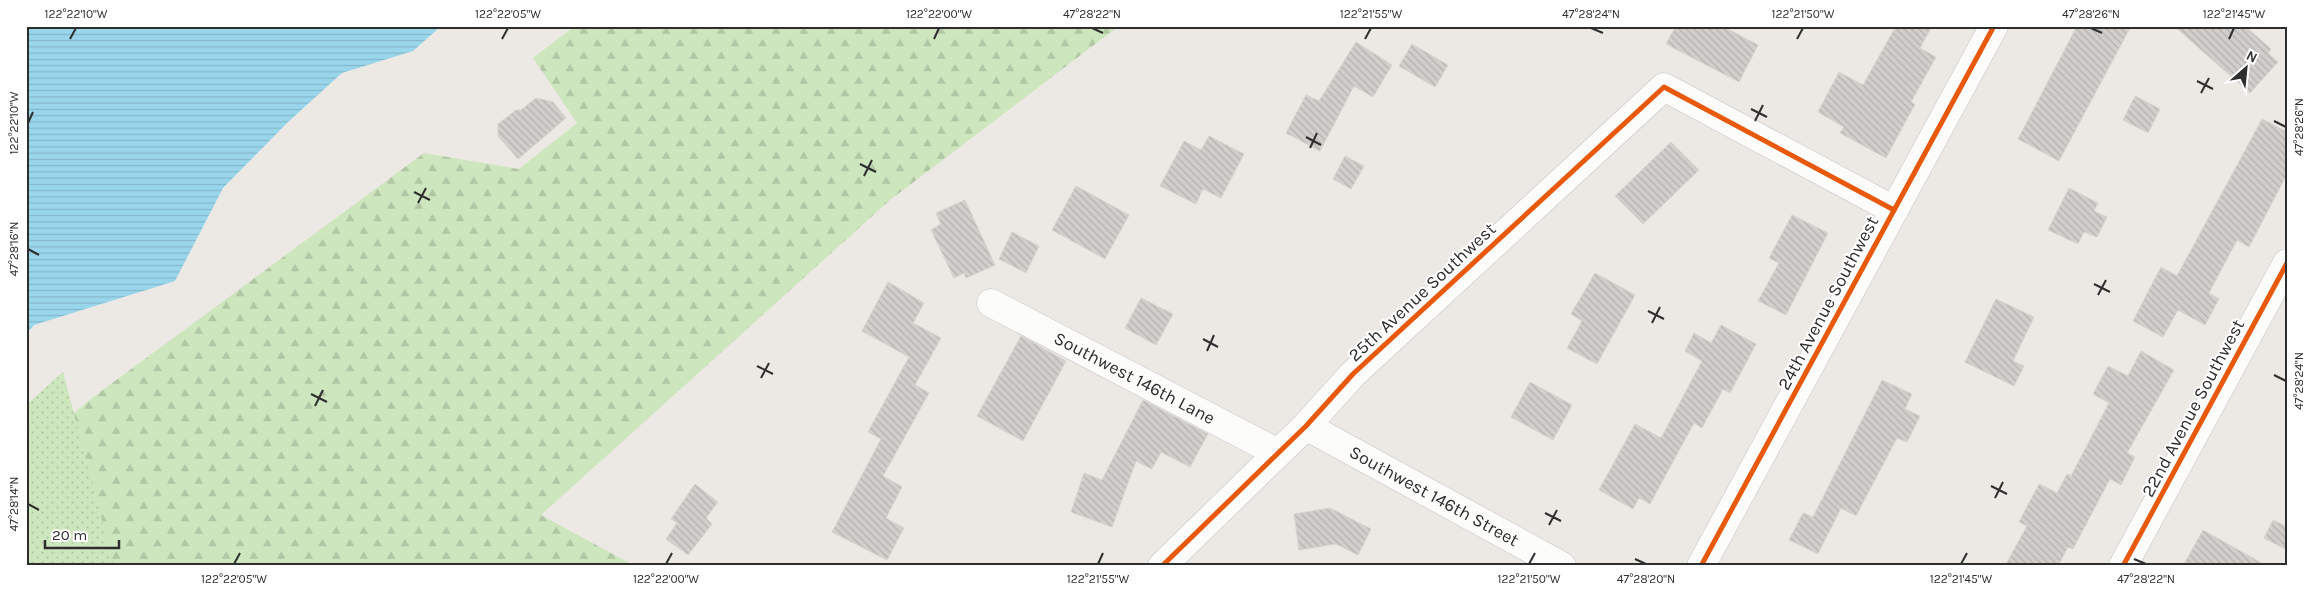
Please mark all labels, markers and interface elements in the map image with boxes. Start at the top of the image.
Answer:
text: 122°22'10"W [45,7,108,21]
text: 122°22'05"W [475,7,541,21]
text: 122°22'00"W [906,7,972,21]
text: 47°28'22"N [1063,7,1121,21]
text: 122°21'55"W [1340,7,1402,21]
text: 47°28'24"N [1562,7,1620,21]
text: 122°21'50"W [1772,7,1835,21]
text: 47°28'26"N [2062,7,2120,21]
text: 122°21'45"W [2203,7,2265,21]
north arrow [2220,42,2270,92]
text: N [2243,47,2260,67]
text: 122°22'10"W [7,91,21,154]
text: 47°28'26"N [2292,98,2306,156]
street label: 24th Avenue Southwest [1773,212,1883,394]
street label: 25th Avenue Southwest [1344,218,1501,366]
text: 47°28'16"N [7,221,21,277]
street label: 22nd Avenue Southwest [2137,315,2249,501]
street label: Southwest 146th Lane [1050,327,1219,429]
text: 47°28'24"N [2292,352,2306,410]
street label: Southwest 146th Street [1346,441,1523,551]
text: 47°28'14"N [7,477,21,531]
scale bar [45,517,119,549]
text: 20 m [52,526,87,544]
text: 122°22'05"W [201,572,267,586]
text: 122°22'00"W [633,572,699,586]
text: 122°21'55"W [1067,572,1129,586]
text: 122°21'50"W [1498,572,1561,586]
text: 47°28'20"N [1617,572,1675,586]
text: 122°21'45"W [1930,572,1992,586]
text: 47°28'22"N [2117,572,2175,586]

